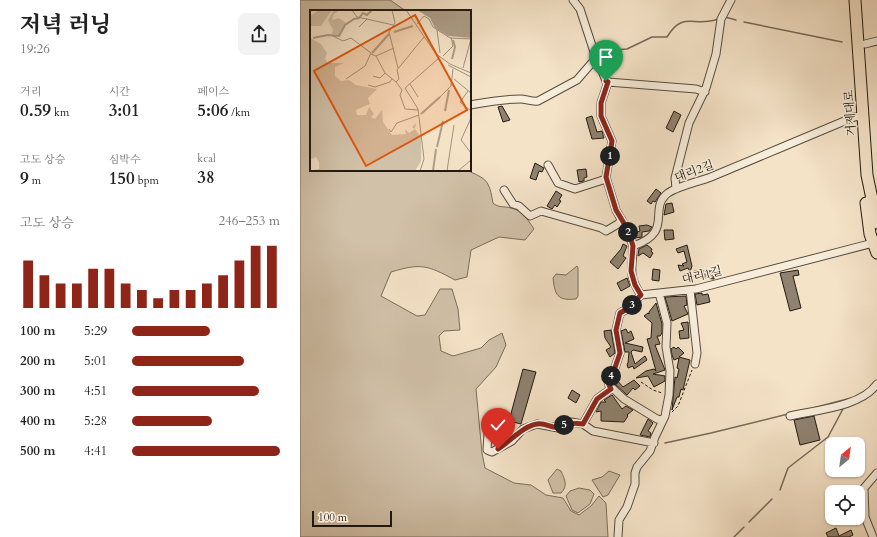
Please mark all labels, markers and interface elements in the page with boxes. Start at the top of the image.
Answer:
text: 저녁 러닝 [20,10,111,40]
inset map [310,10,471,171]
button: share [238,13,280,55]
text: 19:26 [20,40,50,58]
pin [589,40,623,81]
icon: arrive [595,46,617,68]
text: 거리 [20,84,41,99]
text: 시간 [109,84,130,99]
text: 페이스 [197,84,229,99]
street label: 거제대로 [840,89,860,137]
text: 0.59 [20,99,51,122]
text: 3:01 [109,99,140,122]
text: 5:06 [197,99,228,122]
text: km [51,105,69,120]
text: /km [228,105,250,120]
pin: 1 [600,146,620,166]
text: 1 [607,148,613,163]
text: kcal [197,151,216,166]
text: 고도 상승 [20,152,65,167]
text: 심박수 [109,152,141,167]
street label: 대리2길 [672,156,716,186]
text: 38 [197,166,215,189]
text: 9 [20,167,29,190]
text: 150 [109,167,135,190]
text: m [29,173,41,188]
text: bpm [135,173,159,188]
text: 246–253 m [218,212,280,230]
text: 고도 상승 [20,214,74,232]
pin: 2 [618,222,638,242]
text: 2 [625,224,631,239]
street label: 대리1길 [680,262,724,288]
pin: 3 [622,295,642,315]
text: 3 [629,297,635,312]
text: 100 m [20,322,55,340]
text: 5:29 [84,322,107,340]
text: 200 m [20,352,55,370]
text: 5:01 [84,352,107,370]
pin: 4 [601,366,621,386]
text: 4 [608,368,614,383]
text: 300 m [20,382,55,400]
text: 4:51 [84,382,107,400]
pin [481,408,515,449]
text: 400 m [20,412,55,430]
text: 5:28 [84,412,107,430]
icon: check [487,414,509,436]
pin: 5 [554,415,574,435]
text: 5 [561,417,567,432]
north arrow [825,437,865,477]
map controls [825,437,865,525]
text: 500 m [20,442,55,460]
text: 4:41 [84,442,107,460]
button: locate [825,485,865,525]
scale bar [312,509,392,528]
text: 100 m [318,510,347,525]

